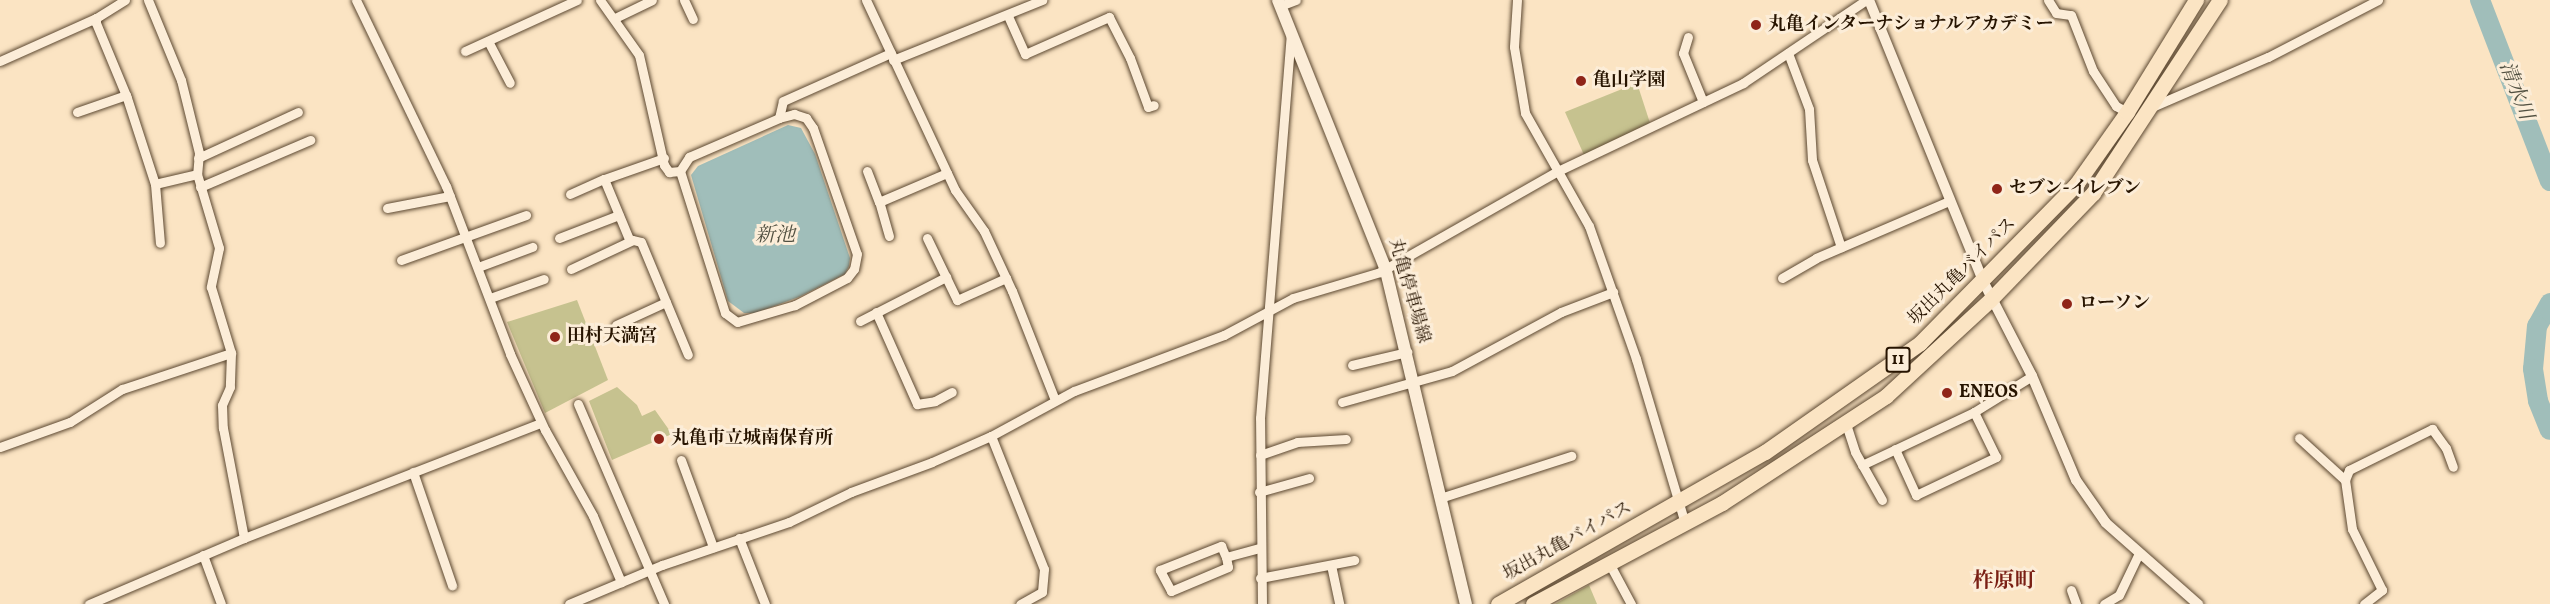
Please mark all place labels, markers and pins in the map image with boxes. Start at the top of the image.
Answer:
place label: 丸亀インターナショナルアカデミー [1768,14,2056,36]
marker: 丸亀インターナショナルアカデミー [1749,18,1763,32]
place label: 亀山学園 [1593,70,1665,92]
marker: 亀山学園 [1574,74,1588,88]
place label: セブン-イレブン [2009,178,2143,200]
marker: セブン-イレブン [1990,182,2004,196]
place label: ローソン [2079,293,2151,315]
marker: ローソン [2060,297,2074,311]
place label: 田村天満宮 [567,326,657,348]
marker: 田村天満宮 [548,330,562,344]
place label: ENEOS [1959,382,2018,404]
marker: ENEOS [1940,386,1954,400]
place label: 丸亀市立城南保育所 [671,428,833,450]
marker: 丸亀市立城南保育所 [652,432,666,446]

